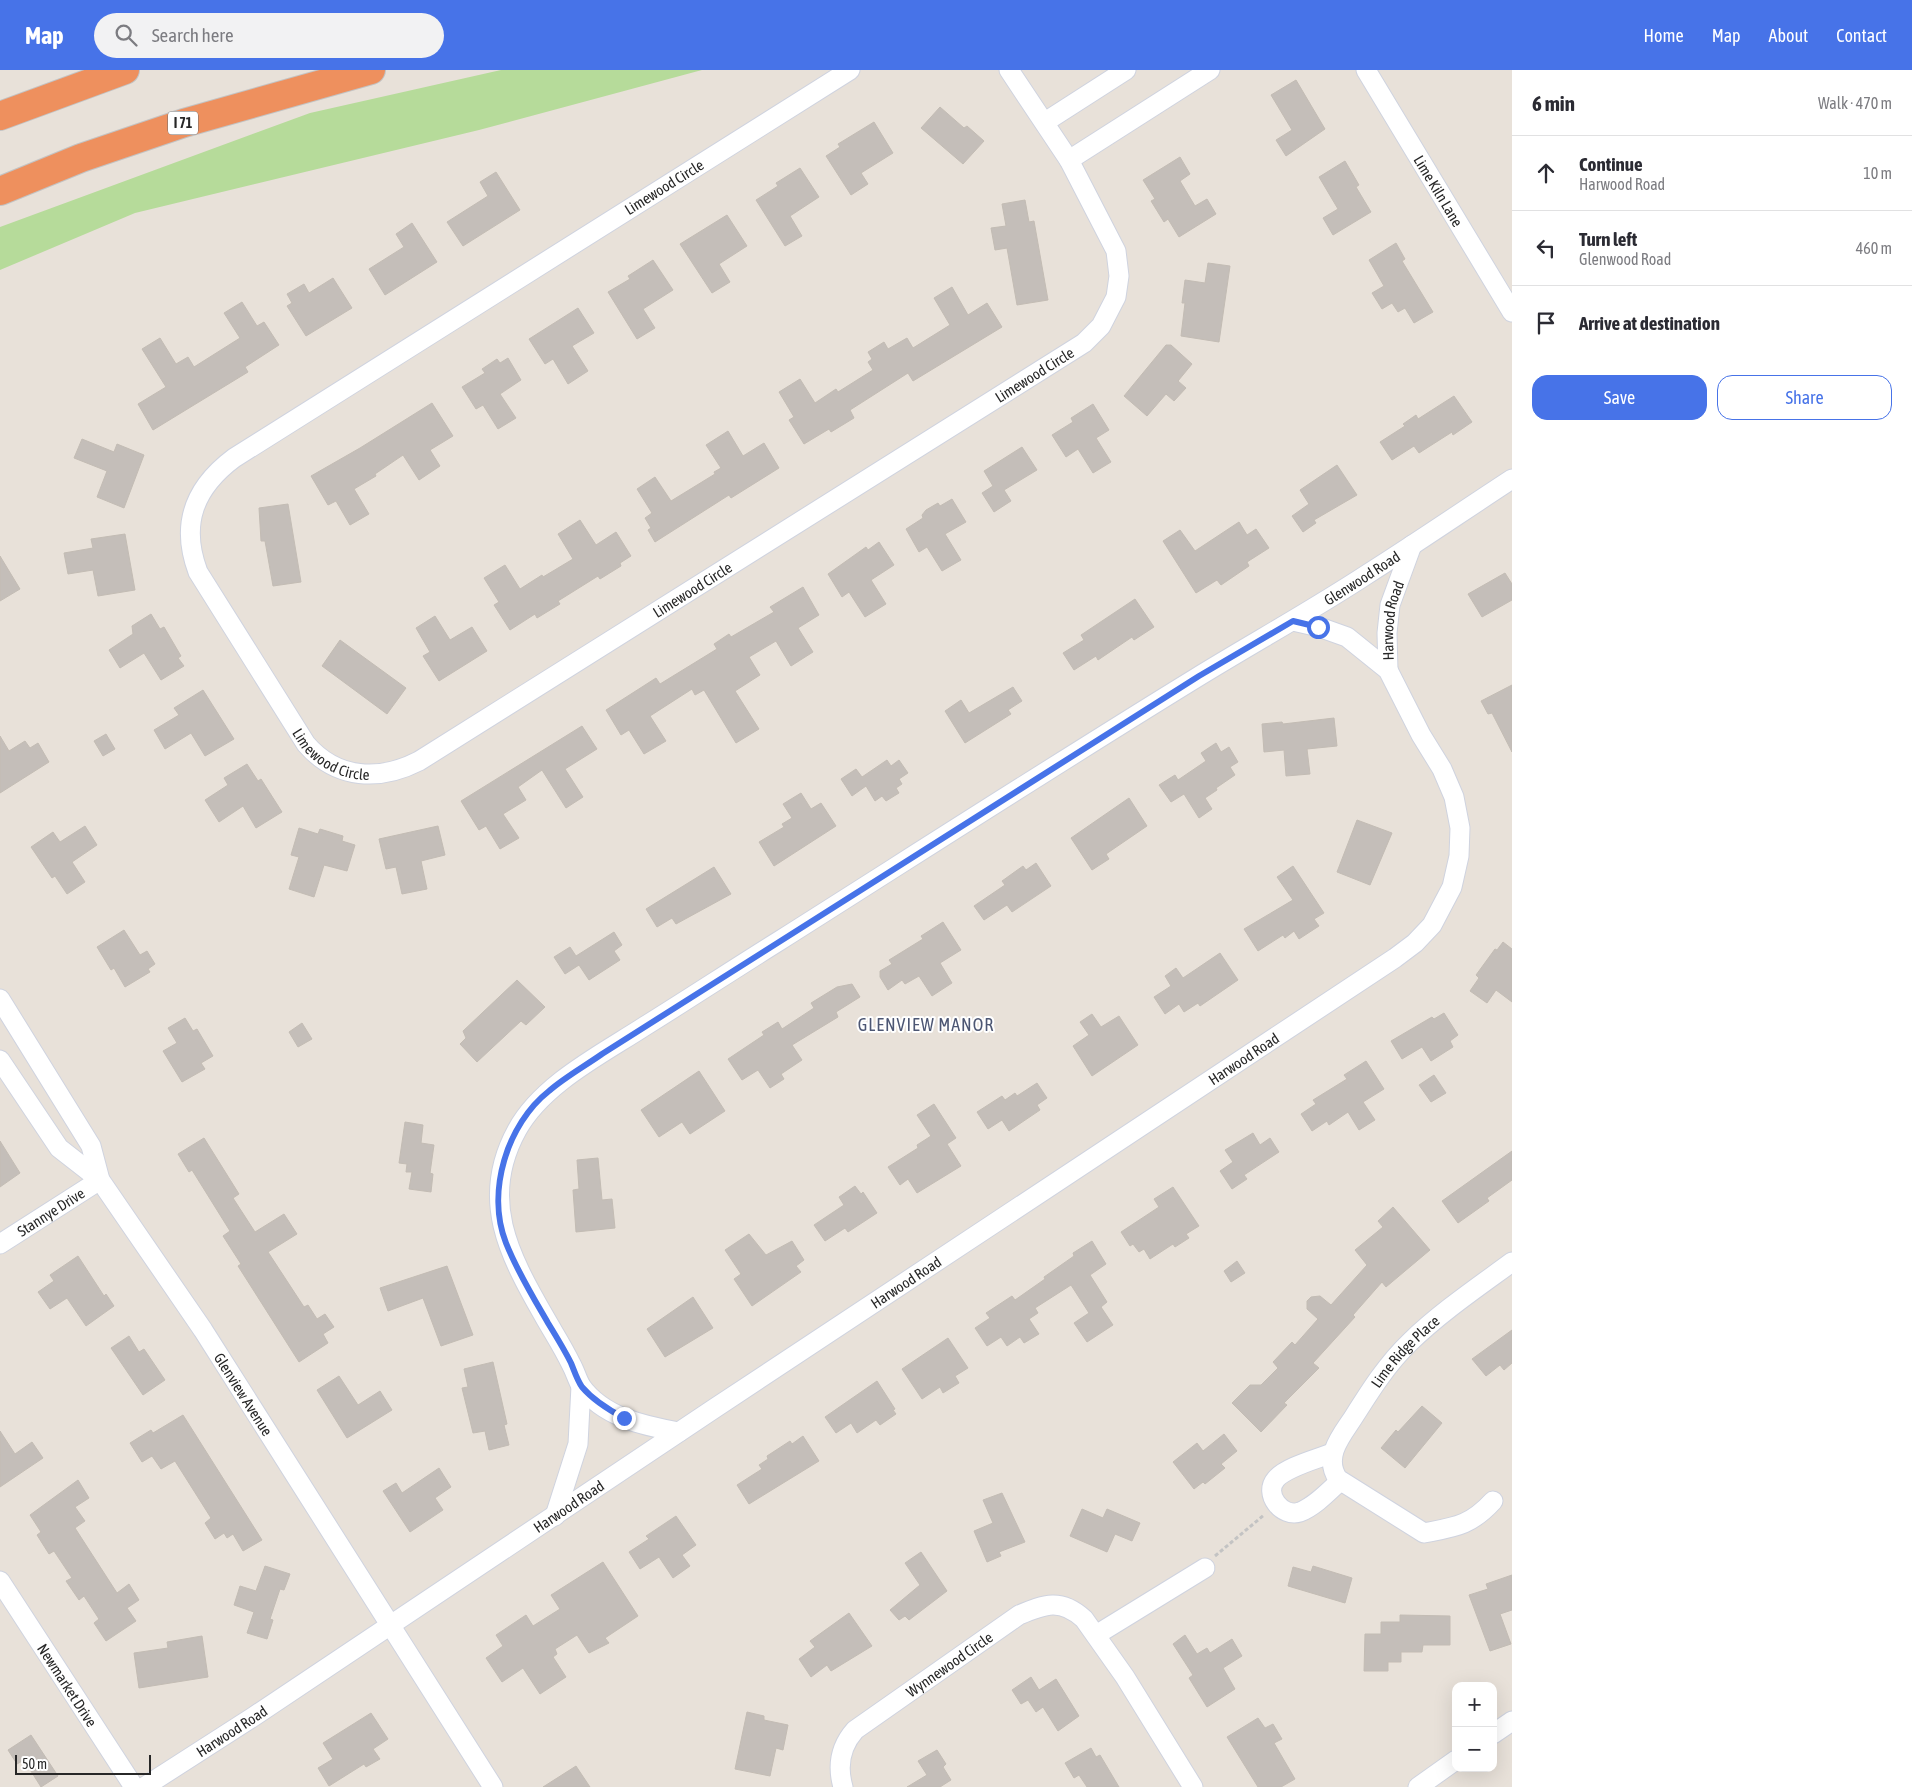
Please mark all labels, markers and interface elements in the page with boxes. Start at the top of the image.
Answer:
search box [94,13,444,58]
icon: search [112,21,140,49]
text: Map [25,22,64,49]
text: Search here [152,24,234,46]
text: Home [1644,25,1684,46]
text: Map [1712,25,1741,46]
text: About [1769,25,1808,46]
text: Contact [1836,25,1887,46]
text: 6 min [1532,91,1575,115]
text: Walk · 470 m [1818,94,1892,112]
road number: I 71 [168,112,198,134]
street label: Lime Kiln Lane [1411,152,1467,230]
text: Continue [1579,153,1643,175]
street label: Limewood Circle [621,156,707,218]
icon: ahead [1532,159,1560,187]
text: 10 m [1863,164,1892,182]
text: Harwood Road [1579,175,1665,193]
text: Turn left [1579,228,1637,250]
icon: left [1532,234,1560,262]
text: 460 m [1856,239,1892,257]
text: Glenwood Road [1579,250,1671,268]
icon: arrive [1532,309,1560,337]
text: Arrive at destination [1579,312,1720,334]
street label: Limewood Circle [992,343,1077,405]
button: Save [1532,375,1707,420]
button: Share [1717,375,1892,420]
street label: Glenwood Road [1321,547,1403,608]
street label: Limewood Circle [650,558,735,620]
street label: Harwood Road [1378,578,1407,661]
route start [1307,616,1330,639]
street label: Limewood Circle [290,725,370,783]
district label: GLENVIEW MANOR [858,1014,994,1035]
street label: Harwood Road [1205,1029,1282,1088]
street label: Stannye Drive [14,1184,87,1239]
street label: Harwood Road [867,1252,944,1311]
street label: Lime Ridge Place [1367,1311,1443,1390]
street label: Glenview Avenue [211,1350,276,1439]
route end [613,1407,636,1430]
street label: Harwood Road [530,1476,607,1536]
street label: Wynnewood Circle [903,1628,996,1700]
street label: Newmarket Drive [34,1640,101,1730]
map controls [1452,1682,1497,1772]
button: + [1452,1682,1497,1727]
street label: Harwood Road [193,1702,270,1760]
button: − [1452,1727,1497,1772]
scale bar [15,1752,151,1775]
text: 50 m [22,1756,47,1772]

